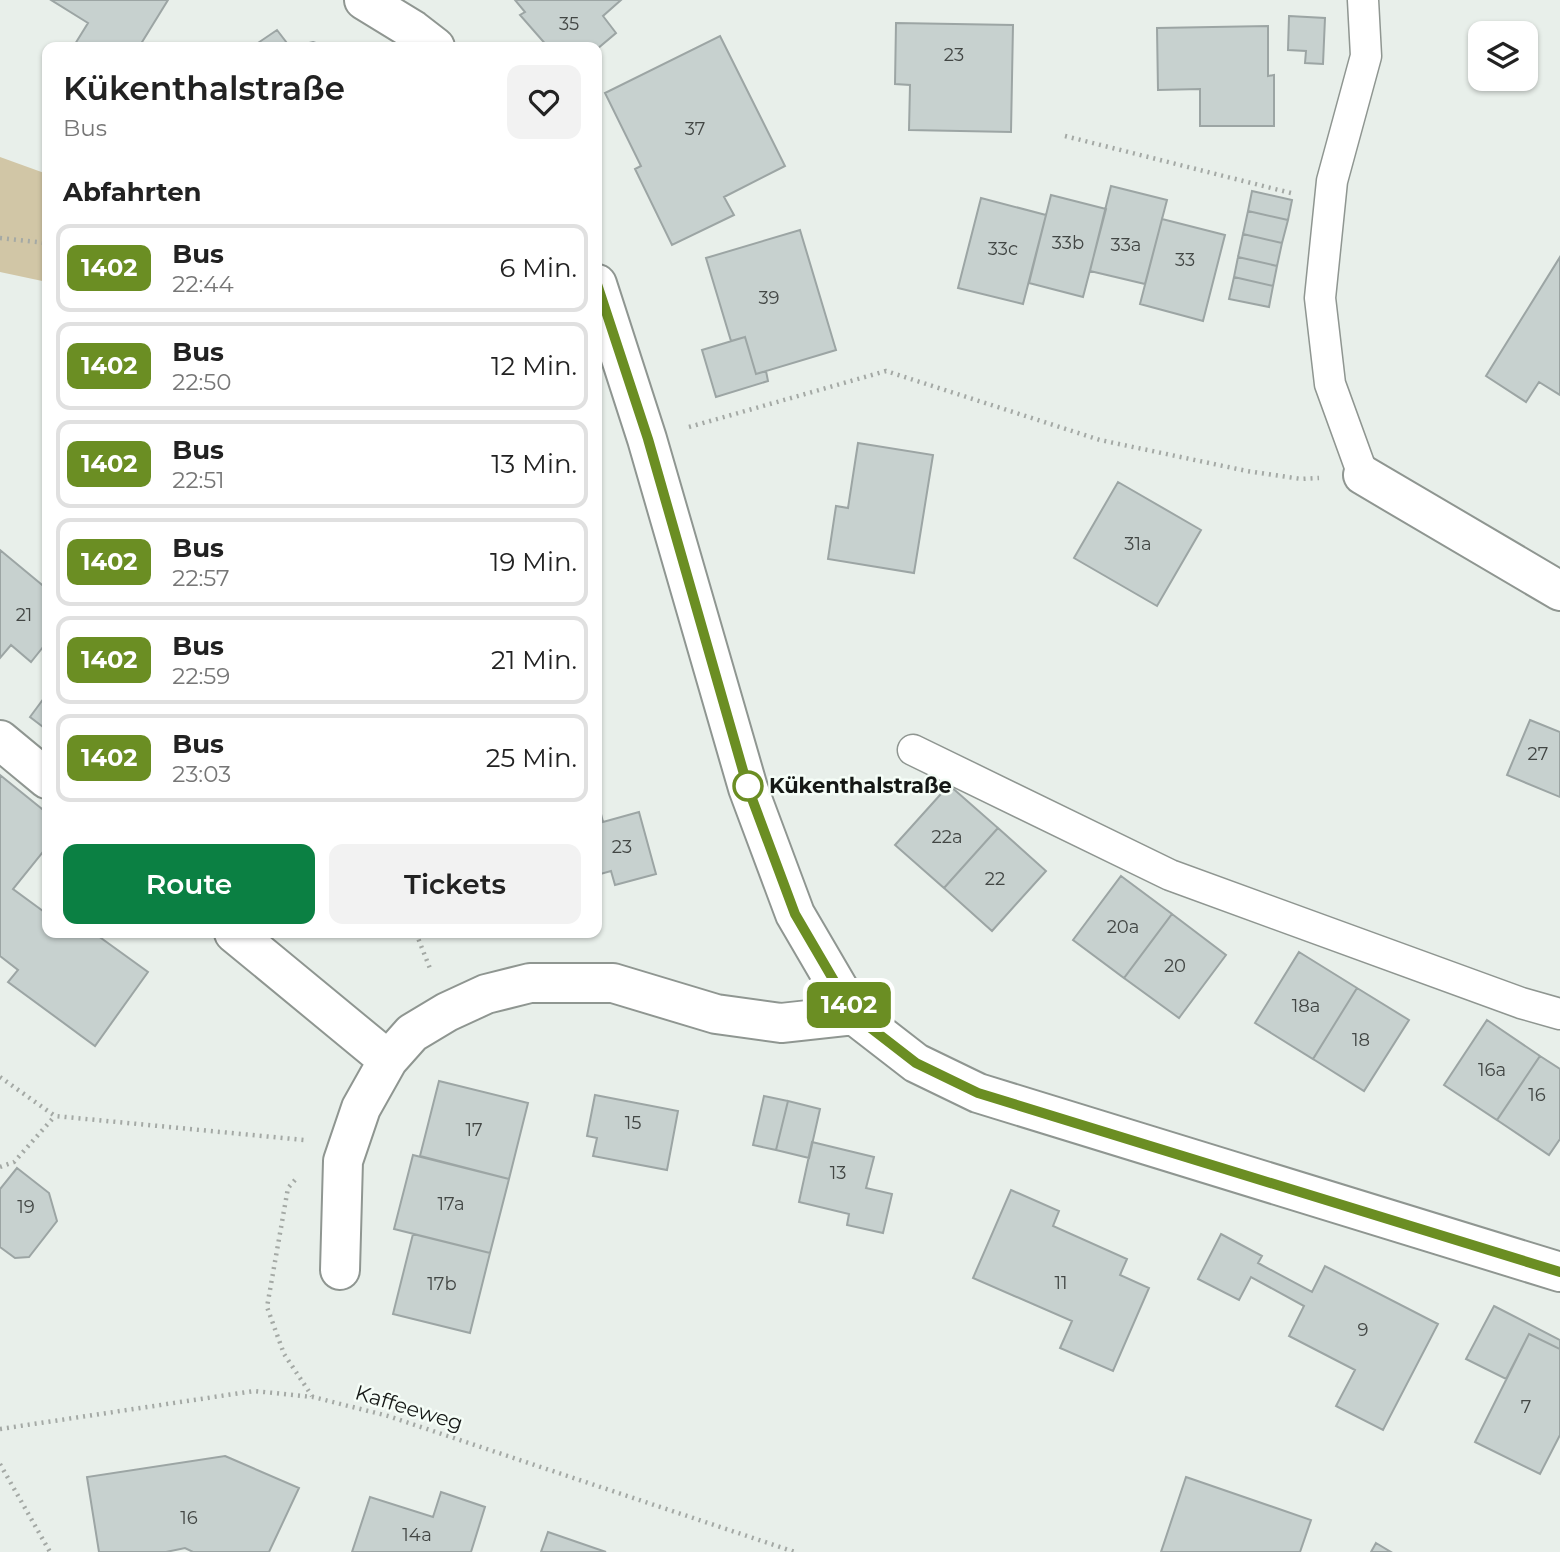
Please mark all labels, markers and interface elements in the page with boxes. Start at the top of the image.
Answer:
house number: 35 [559,13,579,35]
map controls [1468,21,1538,91]
button: layers [1468,21,1538,91]
house number: 23 [944,44,964,66]
button: heart [507,65,581,139]
text: Kükenthalstraße [63,68,345,108]
text: Bus [63,114,107,142]
house number: 37 [685,118,705,140]
text: Abfahrten [63,176,202,208]
house number: 33b [1052,232,1084,254]
house number: 33a [1111,234,1141,256]
text: Bus [172,238,224,270]
house number: 33c [988,238,1018,260]
house number: 33 [1175,249,1195,271]
text: 6 Min. [499,252,577,284]
text: 1402 [81,253,137,282]
text: 22:44 [172,270,234,298]
house number: 39 [758,287,780,309]
text: Bus [172,336,224,368]
text: 12 Min. [491,350,577,382]
text: 1402 [81,351,137,380]
text: 22:50 [172,368,232,396]
text: Bus [172,434,224,466]
text: 13 Min. [491,448,577,480]
text: 1402 [81,449,137,478]
text: 22:51 [172,466,225,494]
text: Bus [172,532,224,564]
house number: 31a [1124,533,1152,555]
text: 19 Min. [490,546,577,578]
text: 1402 [81,547,137,576]
text: 22:57 [172,564,230,592]
house number: 21 [16,604,32,626]
text: Bus [172,630,224,662]
text: 21 Min. [491,644,577,676]
text: 1402 [81,645,137,674]
text: 22:59 [172,662,230,690]
text: Bus [172,728,224,760]
text: 25 Min. [486,742,577,774]
text: 1402 [81,743,137,772]
house number: 27 [1528,743,1548,765]
text: 23:03 [172,760,231,788]
marker: Kükenthalstraße [733,771,763,801]
place label: Kükenthalstraße [769,773,952,798]
house number: 22a [931,826,963,848]
house number: 23 [612,836,632,858]
button: Route [63,844,315,924]
button: Tickets [329,844,581,924]
house number: 22 [985,868,1005,890]
house number: 20a [1107,916,1139,938]
house number: 20 [1164,955,1186,977]
line badge: 1402 [800,982,898,1028]
text: 1402 [821,990,877,1019]
house number: 18a [1292,995,1320,1017]
house number: 18 [1352,1029,1370,1051]
house number: 16a [1478,1059,1506,1081]
house number: 16 [1528,1084,1546,1106]
house number: 15 [625,1112,641,1134]
house number: 17 [465,1119,483,1141]
house number: 13 [830,1162,846,1184]
house number: 17a [437,1193,465,1215]
house number: 19 [17,1196,35,1218]
house number: 11 [1055,1272,1068,1294]
house number: 17b [427,1273,457,1295]
house number: 9 [1358,1319,1369,1341]
street label: Kaffeeweg [352,1379,466,1436]
house number: 7 [1521,1396,1531,1418]
house number: 16 [180,1507,198,1529]
house number: 14a [402,1524,432,1546]

